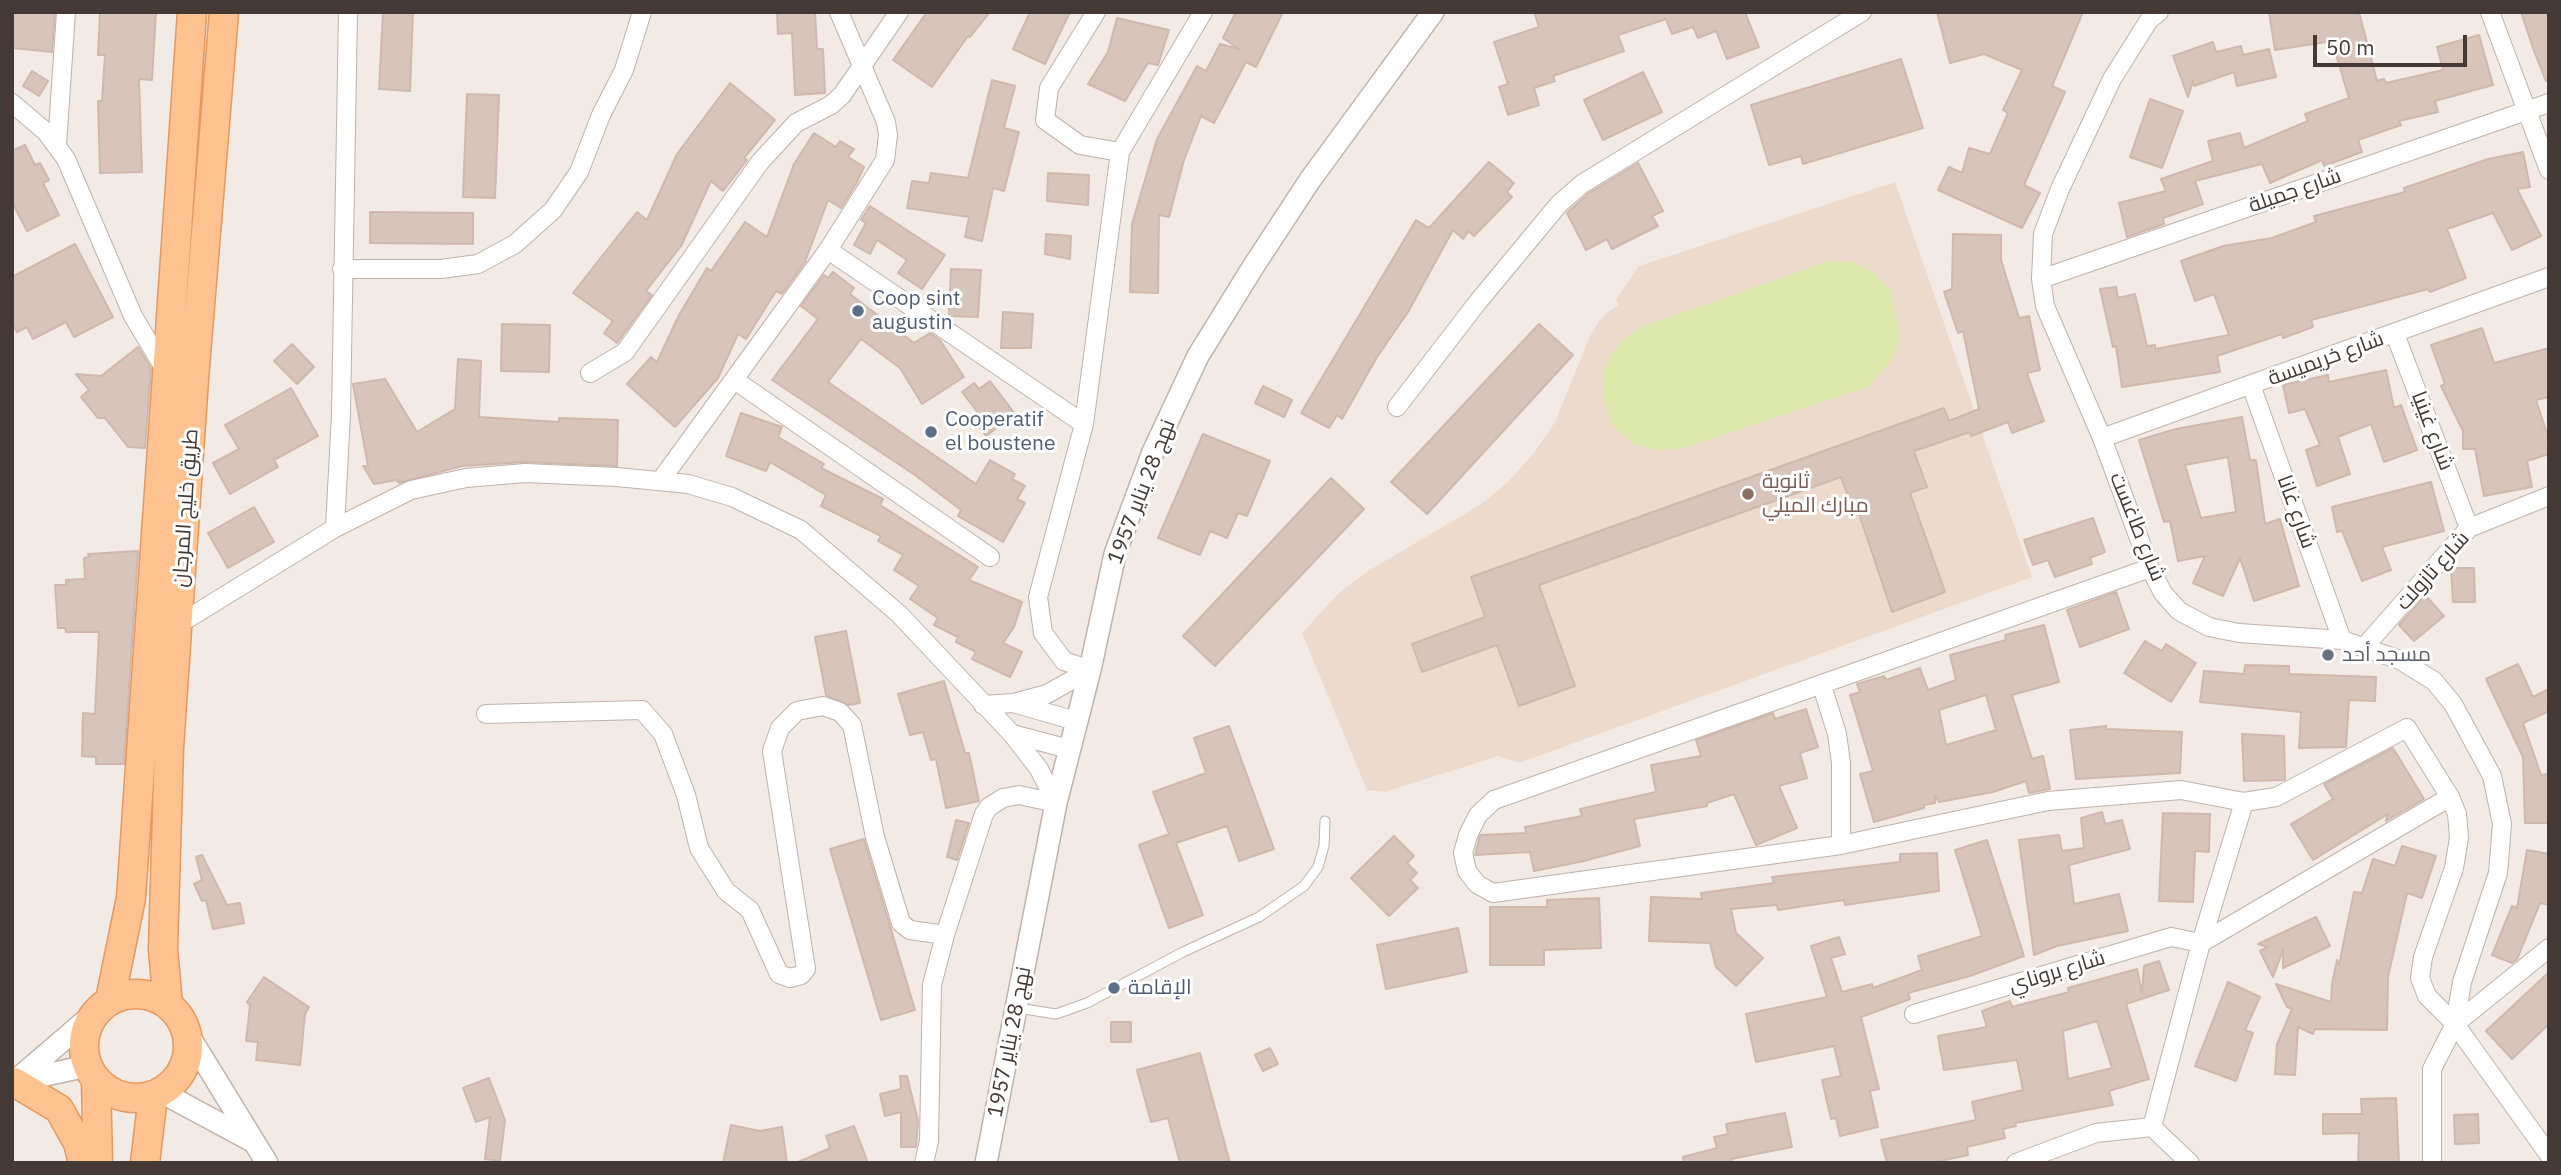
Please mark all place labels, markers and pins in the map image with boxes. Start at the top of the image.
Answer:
place label: Coop sint augustin [872,286,960,336]
marker: Coop sint augustin [850,303,866,319]
place label: Cooperatif el boustene [945,407,1055,457]
marker: Cooperatif el boustene [923,424,939,440]
place label: ثانوية مبارك الميلي [1762,469,1869,519]
marker: ثانوية مبارك الميلي [1740,486,1756,502]
place label: مسجد أحد [2342,642,2431,668]
marker: مسجد أحد [2320,647,2336,663]
place label: الإقامة [1128,975,1192,1001]
marker: الإقامة [1106,980,1122,996]

